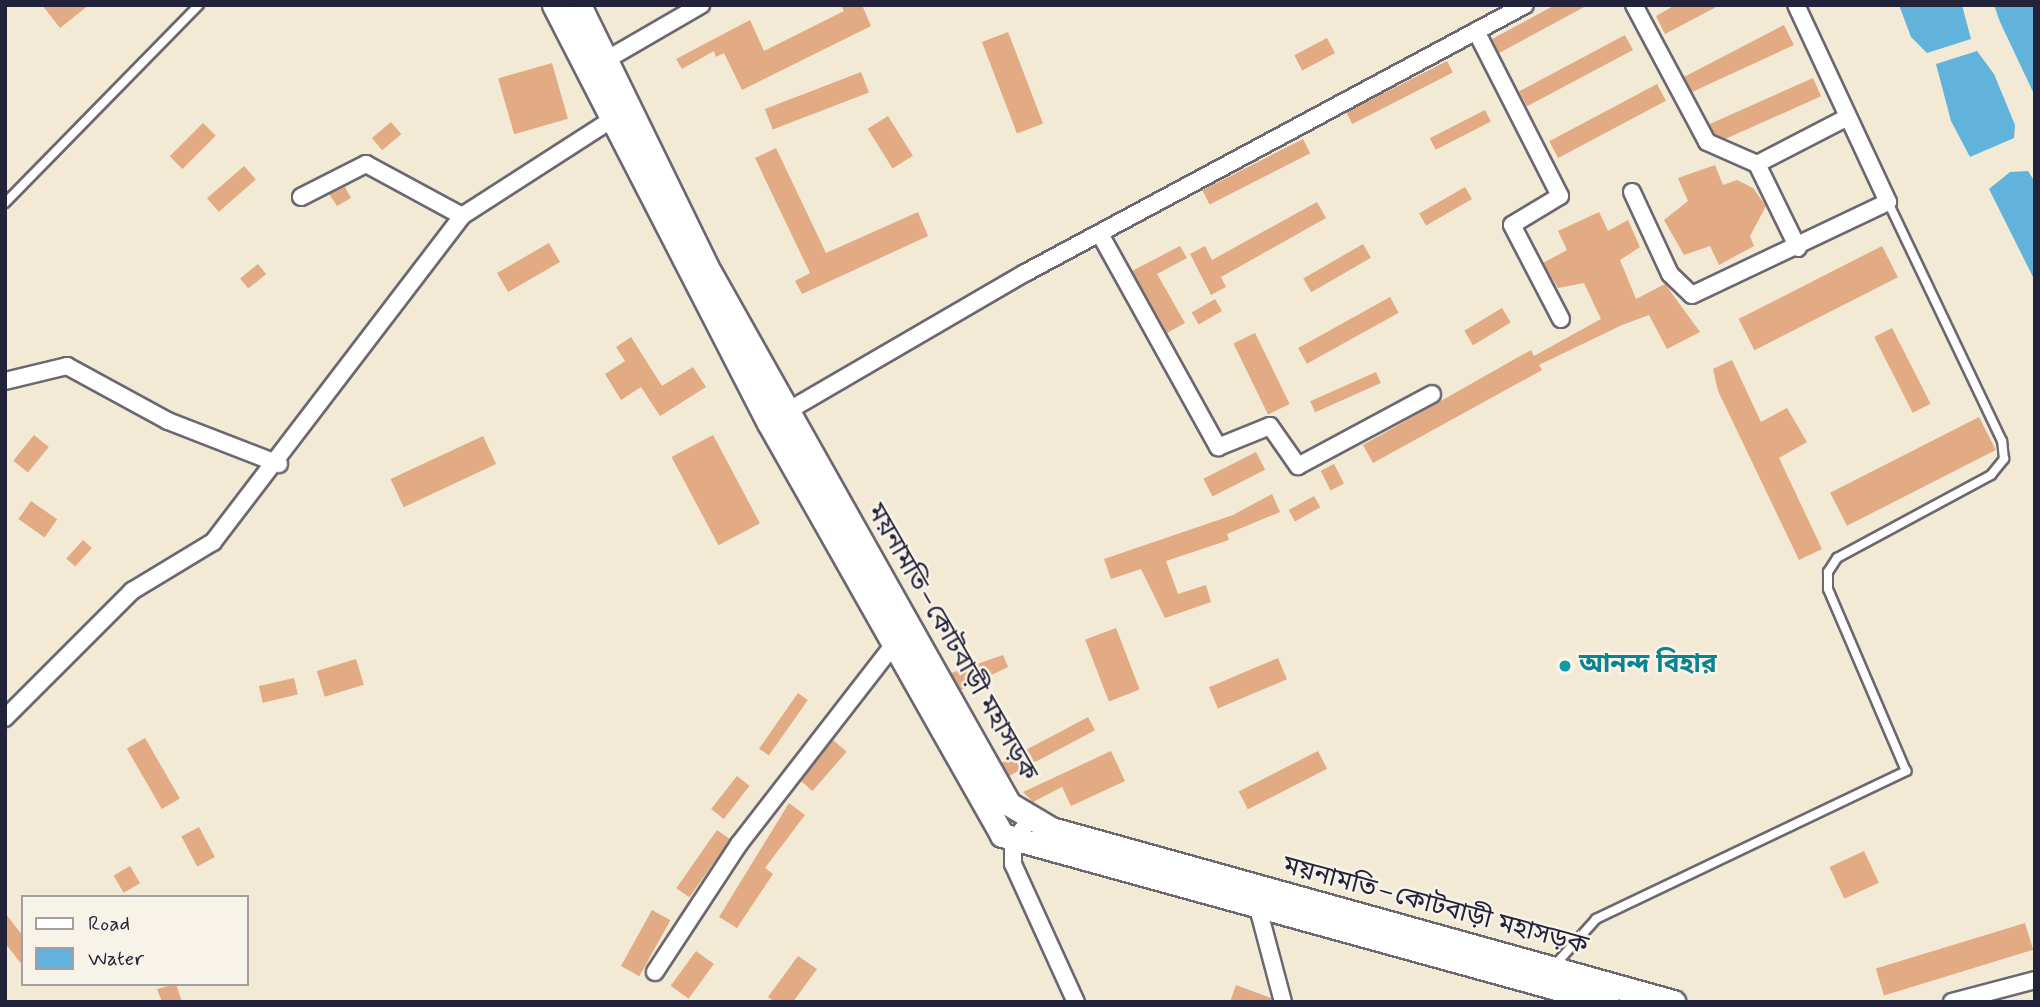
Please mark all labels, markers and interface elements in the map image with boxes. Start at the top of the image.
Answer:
street label: ময়নামতি–কোটবাড়ী মহাসড়ক [859,499,1043,787]
place label: আনন্দ বিহার [1579,650,1717,682]
marker: আনন্দ বিহার [1557,658,1573,674]
street label: ময়নামতি–কোটবাড়ী মহাসড়ক [1279,851,1591,963]
legend [21,895,248,986]
text: Road [88,910,130,938]
text: Water [88,945,144,973]

